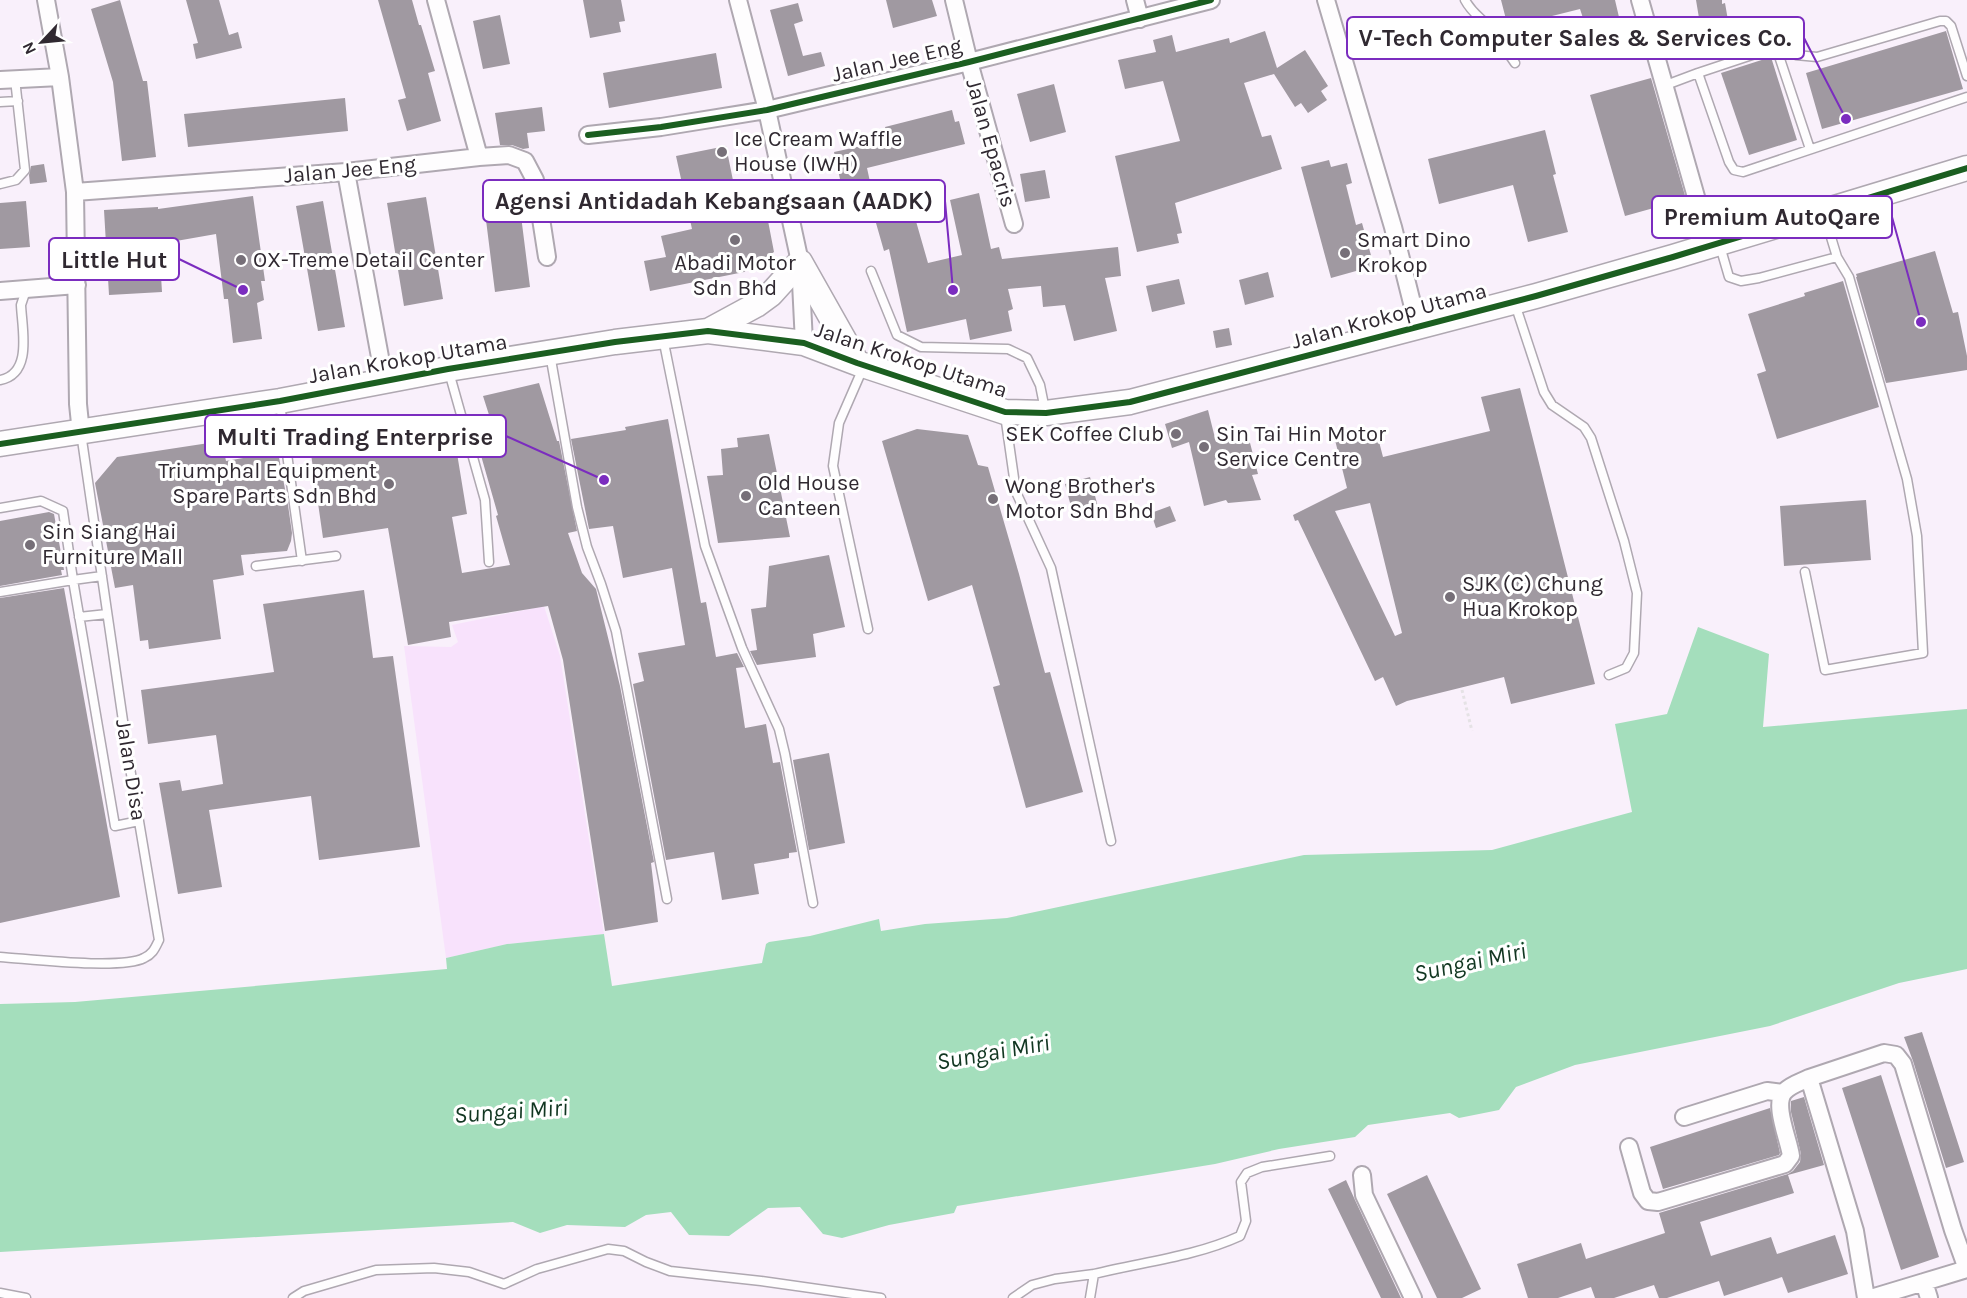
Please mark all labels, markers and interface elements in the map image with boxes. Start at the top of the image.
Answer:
north arrow [12,12,72,72]
callout: V-Tech Computer Sales & Services Co. [1347,17,1804,59]
text: V-Tech Computer Sales & Services Co. [1359,24,1791,52]
street label: Jalan Jee Eng [830,32,965,88]
text: N [18,39,40,58]
street label: Jalan Epacris [960,76,1022,210]
place label: Ice Cream Waffle House (IWH) [734,126,902,177]
marker: Ice Cream Waffle House (IWH) [715,145,729,159]
street label: Jalan Jee Eng [283,151,418,189]
callout: Agensi Antidadah Kebangsaan (AADK) [483,180,945,222]
text: Agensi Antidadah Kebangsaan (AADK) [495,187,933,215]
callout: Premium AutoQare [1652,196,1892,238]
text: Premium AutoQare [1664,203,1880,231]
place label: Smart Dino Krokop [1357,227,1471,278]
marker: Abadi Motor Sdn Bhd [728,233,742,247]
callout: Little Hut [49,238,179,280]
text: Little Hut [61,246,167,274]
marker: Smart Dino Krokop [1338,246,1352,260]
place label: OX-Treme Detail Center [253,247,484,273]
place label: Abadi Motor Sdn Bhd [674,250,796,301]
marker: OX-Treme Detail Center [234,253,248,267]
street label: Jalan Krokop Utama [1289,277,1489,355]
street label: Jalan Krokop Utama [811,317,1011,403]
street label: Jalan Krokop Utama [307,329,509,389]
callout: Multi Trading Enterprise [205,415,506,457]
place label: SEK Coffee Club [1005,421,1164,447]
place label: Sin Tai Hin Motor Service Centre [1216,421,1386,472]
text: Multi Trading Enterprise [217,423,493,451]
marker: SEK Coffee Club [1169,427,1183,441]
marker: Sin Tai Hin Motor Service Centre [1197,440,1211,454]
place label: Triumphal Equipment Spare Parts Sdn Bhd [158,458,377,509]
place label: Old House Canteen [758,470,860,521]
place label: Wong Brother's Motor Sdn Bhd [1005,473,1156,524]
marker: Triumphal Equipment Spare Parts Sdn Bhd [382,477,396,491]
marker: Old House Canteen [739,489,753,503]
marker: Wong Brother's Motor Sdn Bhd [986,492,1000,506]
place label: Sin Siang Hai Furniture Mall [42,519,183,570]
marker: Sin Siang Hai Furniture Mall [23,538,37,552]
place label: SJK (C) Chung Hua Krokop [1462,571,1603,622]
marker: SJK (C) Chung Hua Krokop [1443,590,1457,604]
street label: Jalan Disa [110,717,152,823]
water label: Sungai Miri [1411,936,1529,988]
water label: Sungai Miri [934,1028,1052,1076]
water label: Sungai Miri [453,1093,569,1129]

